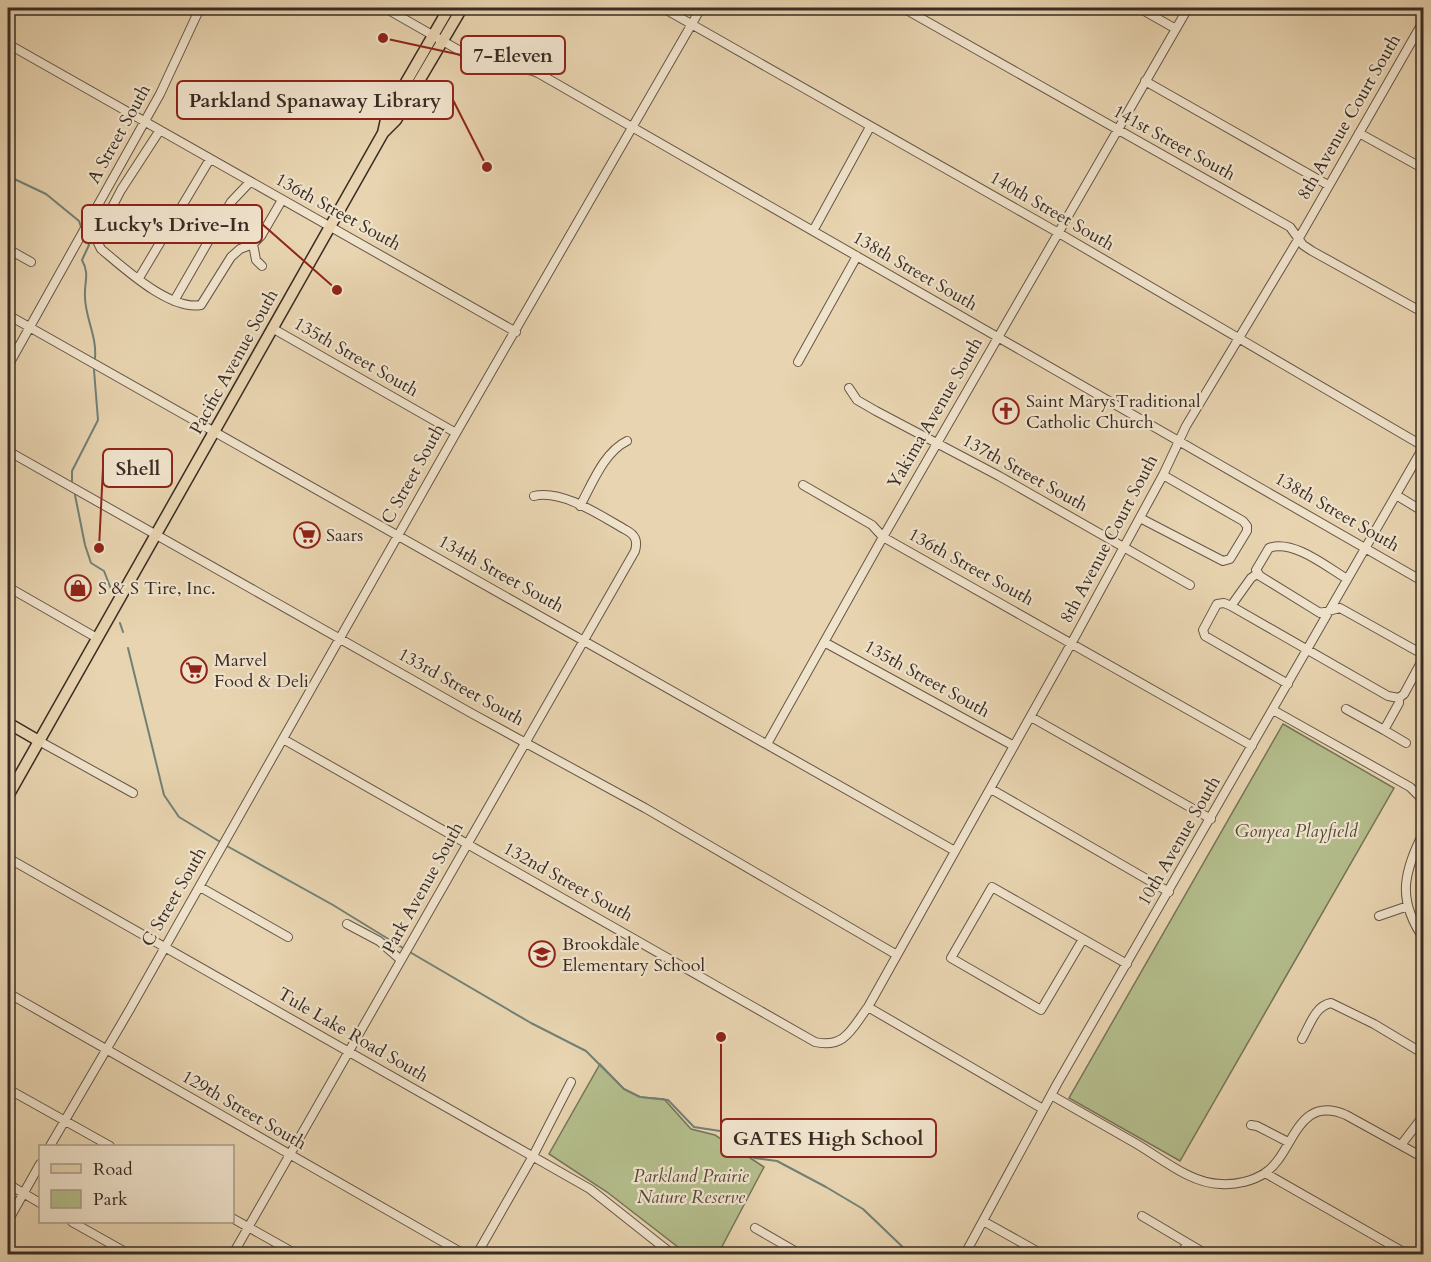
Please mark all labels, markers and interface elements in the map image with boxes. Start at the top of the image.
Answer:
street label: 8th Avenue Court South [1291,29,1407,204]
callout: 7-Eleven [461,36,565,74]
text: 7-Eleven [473,42,553,69]
street label: A Street South [81,80,157,188]
callout: Parkland Spanaway Library [177,81,453,119]
text: Parkland Spanaway Library [189,87,442,114]
street label: 141st Street South [1108,99,1240,187]
street label: 140th Street South [985,165,1119,257]
street label: 136th Street South [271,167,406,257]
callout: Lucky's Drive-In [82,205,262,243]
text: Lucky's Drive-In [94,211,250,238]
street label: 138th Street South [848,225,982,317]
street label: Pacific Avenue South [184,285,284,439]
street label: 135th Street South [289,311,423,403]
street label: Yakima Avenue South [881,333,989,493]
place label: Saint MarysTraditional Catholic Church [1026,389,1201,435]
church icon: Saint MarysTraditional Catholic Church [991,396,1021,426]
street label: C Street South [375,419,451,529]
street label: 137th Street South [958,428,1093,518]
callout: Shell [103,449,172,487]
street label: 8th Avenue Court South [1054,450,1164,628]
text: Shell [116,455,160,482]
street label: 138th Street South [1270,466,1404,558]
supermarket icon: Saars [292,520,322,550]
street label: 136th Street South [904,522,1039,612]
place label: Saars [326,523,363,548]
street label: 134th Street South [434,529,569,619]
shop icon: S & S Tire, Inc. [63,573,93,603]
place label: S & S Tire, Inc. [98,576,215,601]
street label: 135th Street South [860,634,995,724]
street label: 133rd Street South [393,642,529,732]
place label: Marvel Food & Deli [214,648,309,694]
supermarket icon: Marvel Food & Deli [179,655,209,685]
street label: 10th Avenue South [1132,771,1226,911]
street label: Park Avenue South [376,818,470,958]
park label: Gonyea Playfield [1235,819,1359,844]
street label: 132nd Street South [499,836,637,928]
street label: C Street South [135,843,213,951]
place label: Brookdale Elementary School [562,932,705,978]
school or university icon: Brookdale Elementary School [527,939,557,969]
street label: Tule Lake Road South [273,982,433,1089]
street label: 129th Street South [177,1064,311,1156]
callout: GATES High School [721,1119,936,1157]
text: GATES High School [733,1125,923,1152]
legend [39,1145,234,1223]
text: Road [93,1157,133,1182]
park label: Parkland Prairie Nature Reserve [633,1164,750,1210]
text: Park [93,1187,128,1212]

